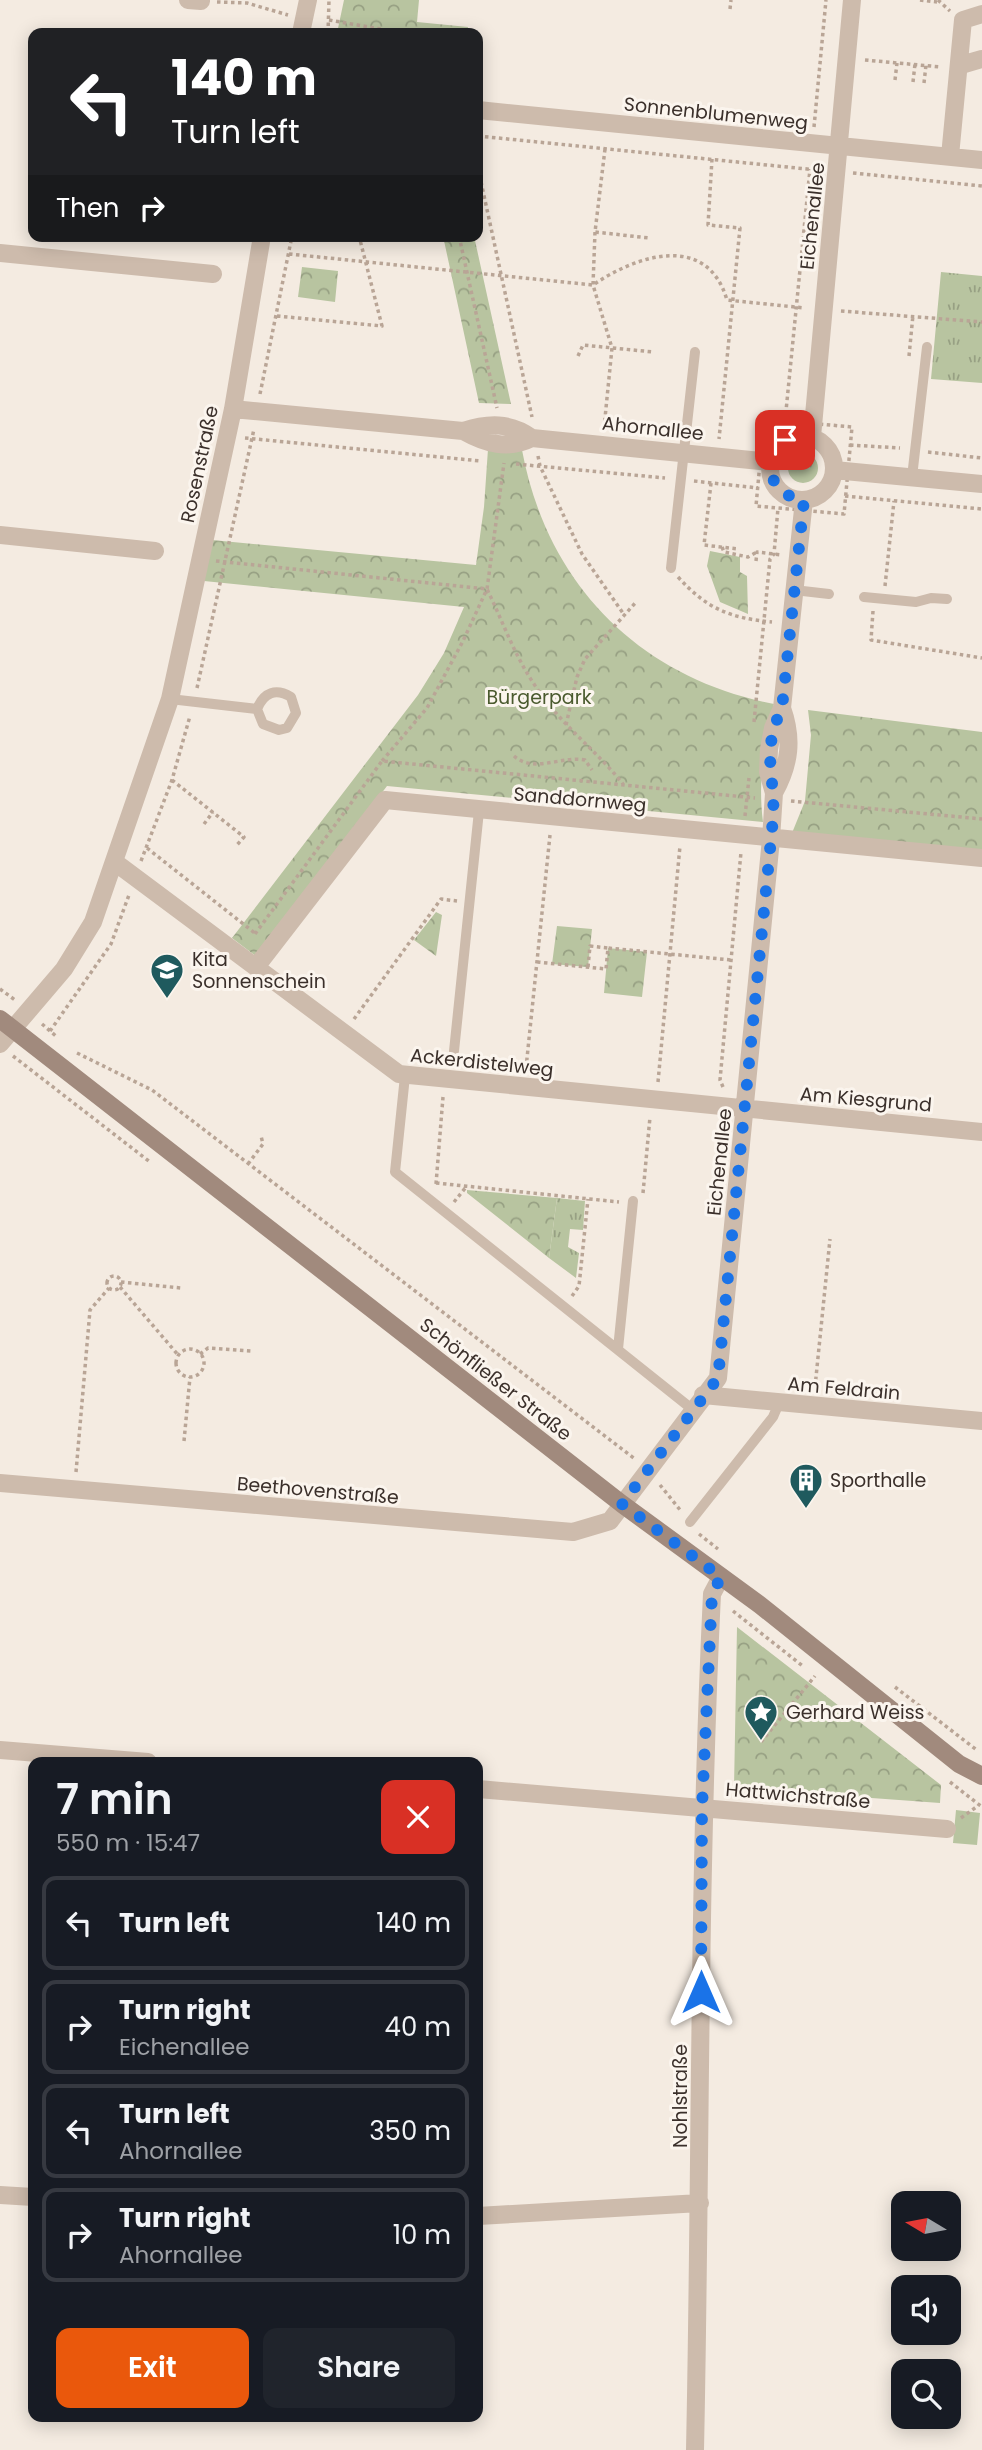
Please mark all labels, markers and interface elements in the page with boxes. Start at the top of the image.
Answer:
text: 140 m [171,44,317,112]
icon: left [56,56,147,147]
street label: Sonnenblumenweg [623,90,809,137]
text: Turn left [171,109,300,154]
street label: Eichenallee [793,161,832,271]
icon: right [133,189,171,227]
text: Then [56,190,119,226]
street label: Rosenstraße [174,403,225,525]
street label: Ahornallee [601,410,705,447]
pin [755,410,815,470]
icon: arrive [766,421,804,459]
park label: Bürgerpark [486,684,592,711]
street label: Sanddornweg [512,780,648,819]
place label: Kita Sonnenschein [192,946,326,995]
school or university icon: Kita Sonnenschein [148,951,186,1000]
street label: Ackerdistelweg [409,1042,555,1083]
street label: Am Kiesgrund [799,1080,933,1119]
street label: Eichenallee [700,1107,739,1217]
street label: Schönfließer Straße [414,1311,577,1447]
street label: Am Feldrain [786,1370,901,1407]
building icon: Sporthalle [787,1461,825,1510]
place label: Sporthalle [830,1467,926,1494]
street label: Beethovenstraße [236,1470,400,1511]
place icon: Gerhard Weiss [742,1693,780,1742]
place label: Gerhard Weiss [786,1699,925,1726]
text: 7 min [56,1770,172,1829]
street label: Hattwichstraße [724,1776,871,1815]
button: close [381,1780,455,1854]
text: 550 m · 15:47 [56,1827,200,1859]
icon: left [60,1904,98,1942]
text: Turn left [119,1905,230,1941]
text: 140 m [376,1905,451,1941]
position arrow [664,1955,738,2029]
text: Turn right [119,1992,251,2028]
icon: right [60,2008,98,2046]
text: 40 m [385,2009,451,2045]
text: Eichenallee [119,2031,250,2063]
street label: Nohlstraße [667,2044,694,2148]
text: Turn left [119,2096,230,2132]
icon: left [60,2112,98,2150]
text: 350 m [369,2113,451,2149]
text: Ahornallee [119,2135,243,2167]
north arrow [891,2191,961,2261]
map controls [891,2191,961,2429]
text: Turn right [119,2200,251,2236]
icon: right [60,2216,98,2254]
text: 10 m [393,2217,451,2253]
text: Ahornallee [119,2239,243,2271]
button: sound [891,2275,961,2345]
button: Exit [56,2328,249,2408]
button: Share [263,2328,455,2408]
button: search [891,2359,961,2429]

